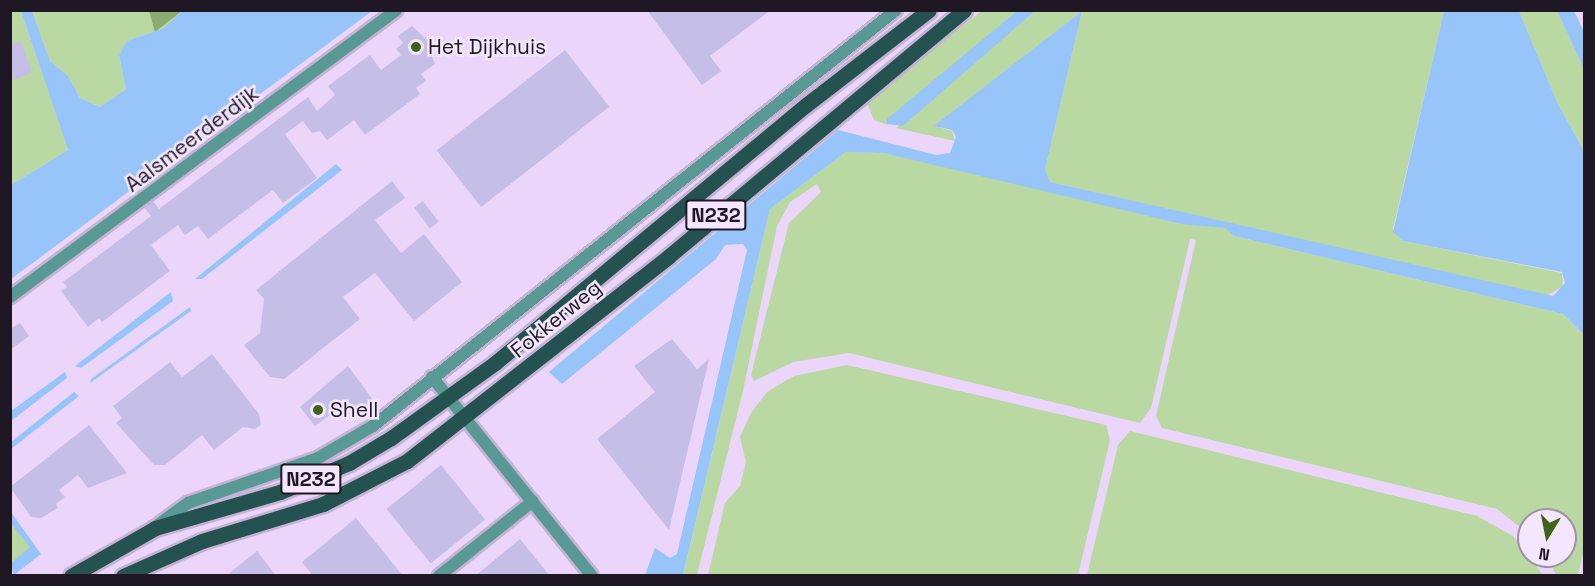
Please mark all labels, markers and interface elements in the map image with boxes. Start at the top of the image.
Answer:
place label: Het Dijkhuis [428,34,546,60]
marker: Het Dijkhuis [409,40,423,54]
street label: Aalsmeerderdijk [120,81,264,197]
road number: N232 [684,198,748,232]
street label: Fokkerweg [506,275,606,363]
place label: Shell [330,397,378,423]
marker: Shell [311,403,325,417]
road number: N232 [280,462,342,496]
north arrow [1517,508,1577,568]
text: N [1537,543,1551,566]

